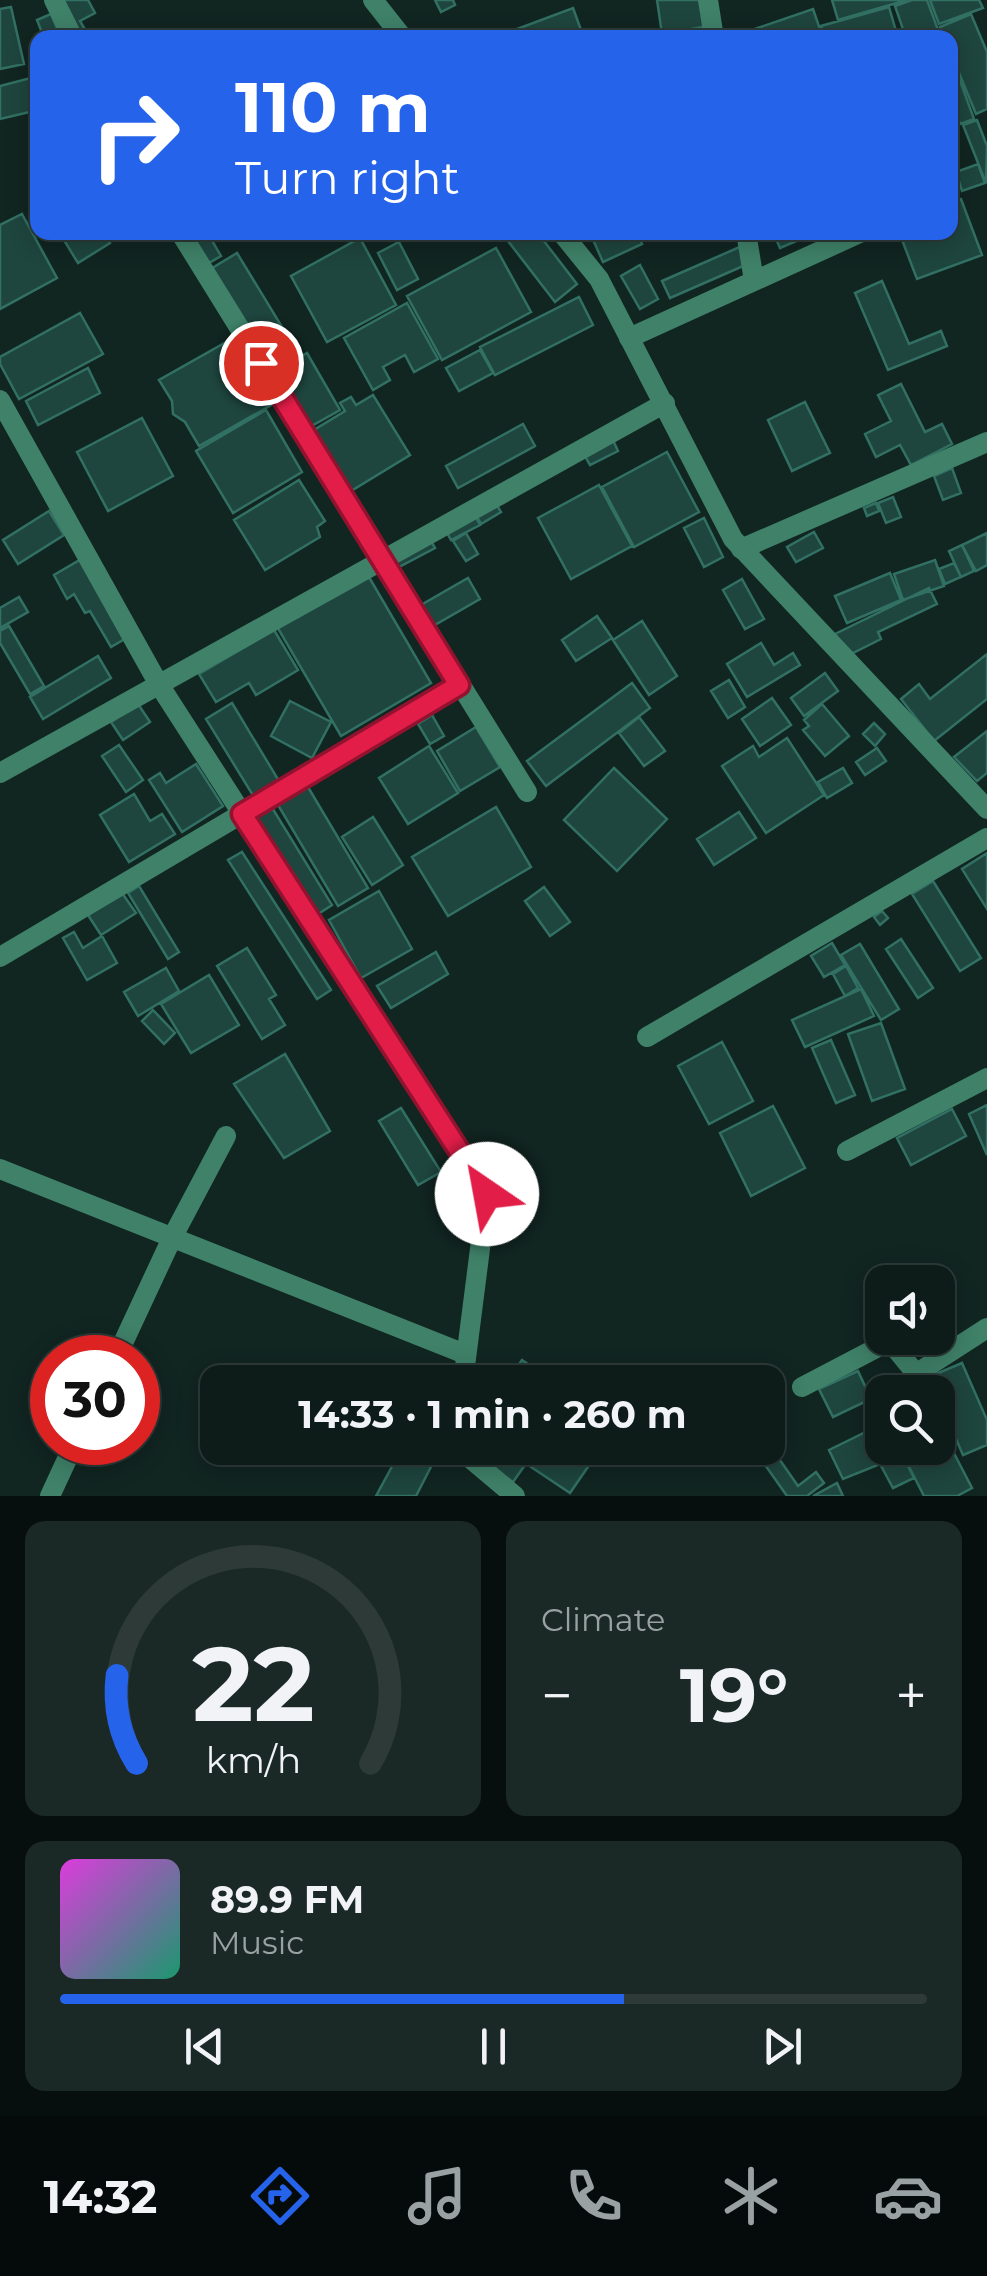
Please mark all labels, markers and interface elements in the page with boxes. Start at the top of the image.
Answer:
text: 110 m [235,64,431,150]
icon: right [70,70,200,200]
text: Turn right [235,150,460,205]
pin [219,321,304,406]
icon: arrive [234,336,289,391]
position arrow [435,1142,539,1246]
map controls [865,1265,955,1465]
button: sound [865,1265,955,1355]
speed limit sign: 30 [30,1335,160,1465]
button: search [865,1375,955,1465]
text: 14:33 · 1 min · 260 m [298,1391,687,1438]
text: Climate [541,1600,665,1639]
text: 22 [192,1620,314,1747]
text: 19° [680,1649,788,1741]
text: − [541,1662,573,1729]
text: + [895,1662,927,1729]
text: km/h [205,1738,301,1782]
text: 89.9 FM [210,1876,364,1923]
text: Music [210,1923,304,1962]
icon: previous [177,2019,232,2074]
icon: pause [466,2019,521,2074]
icon: next [755,2019,810,2074]
icon: directions [245,2161,315,2231]
icon: music [402,2161,472,2231]
icon: phone [559,2161,629,2231]
icon: climate [716,2161,786,2231]
icon: car [873,2161,943,2231]
text: 14:32 [44,2169,157,2224]

